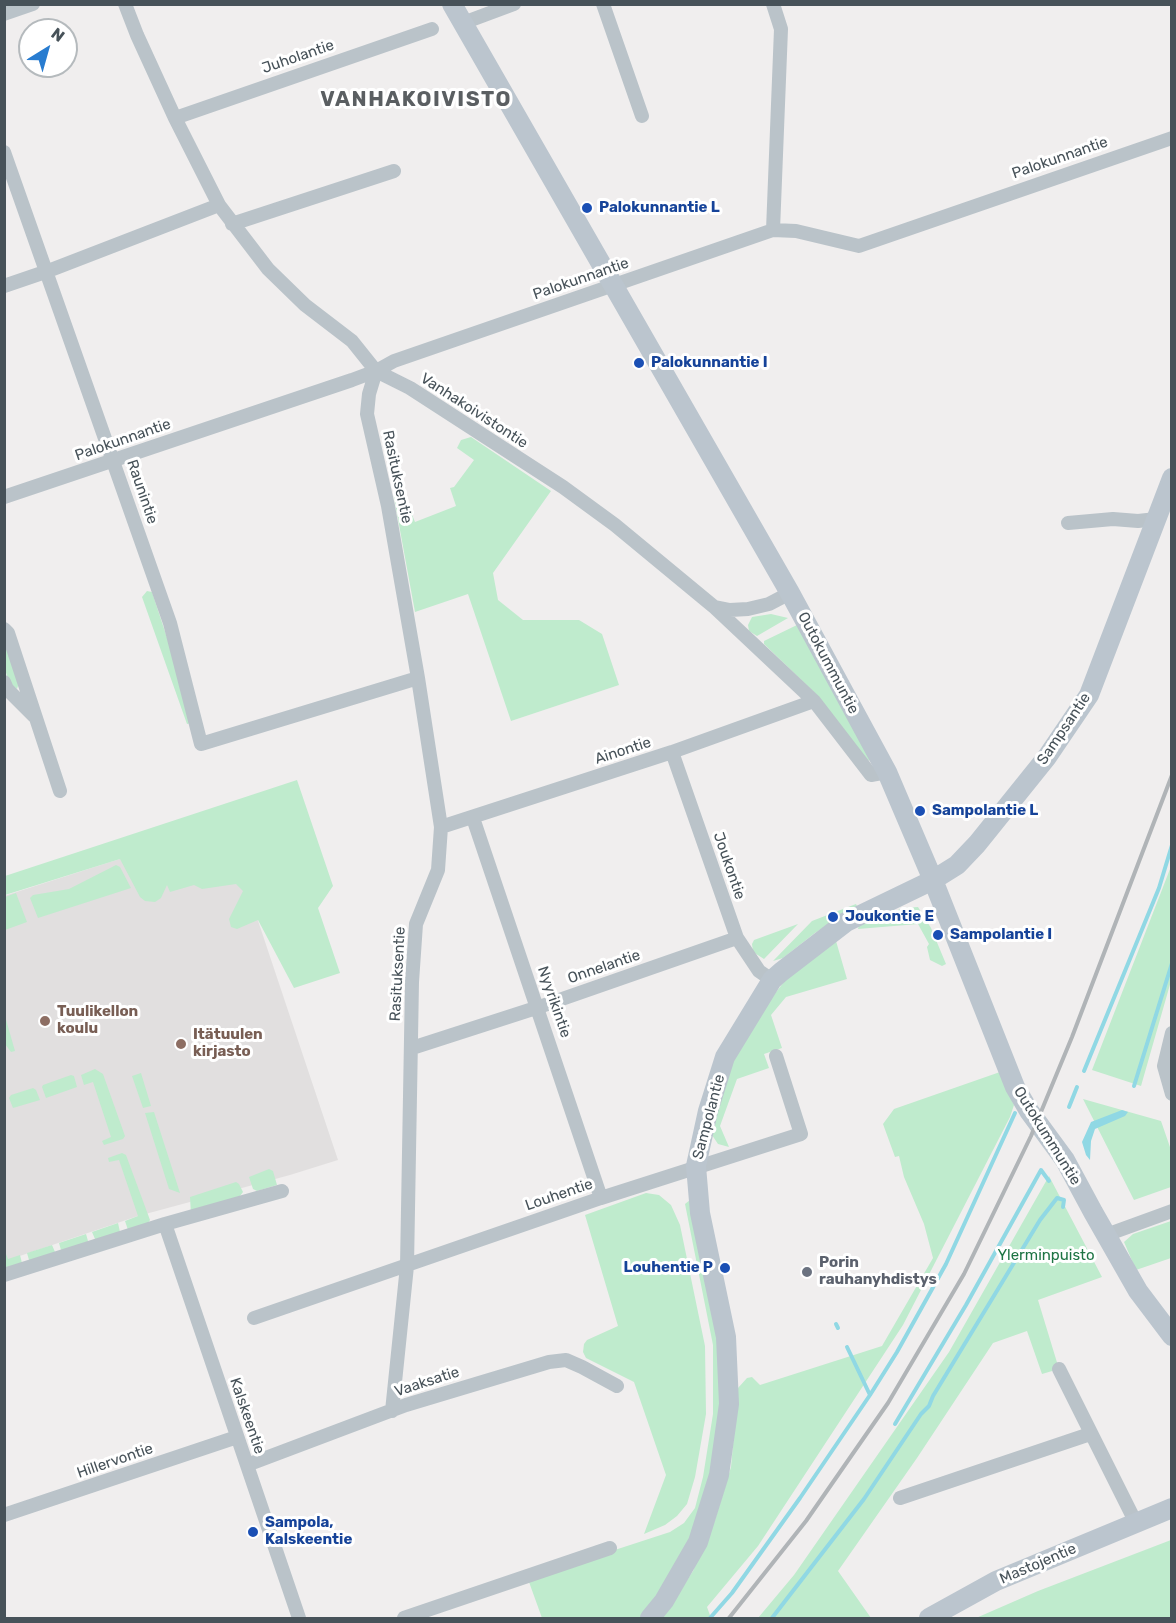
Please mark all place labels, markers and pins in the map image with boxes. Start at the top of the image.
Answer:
place label: Palokunnantie L [599,199,720,217]
marker: Palokunnantie L [580,201,594,215]
place label: Palokunnantie I [651,354,768,372]
marker: Palokunnantie I [632,356,646,370]
place label: Sampolantie L [932,802,1038,820]
marker: Sampolantie L [913,804,927,818]
place label: Joukontie E [845,908,934,926]
marker: Joukontie E [826,910,840,924]
place label: Sampolantie I [950,926,1052,944]
marker: Sampolantie I [931,928,945,942]
place label: Tuulikellon koulu [57,1003,138,1038]
marker: Tuulikellon koulu [38,1014,52,1028]
place label: Itätuulen kirjasto [193,1026,263,1061]
marker: Itätuulen kirjasto [174,1037,188,1051]
place label: Porin rauhanyhdistys [819,1254,937,1289]
place label: Louhentie P [624,1259,713,1277]
marker: Louhentie P [718,1261,732,1275]
marker: Porin rauhanyhdistys [800,1265,814,1279]
place label: Sampola, Kalskeentie [265,1514,352,1549]
marker: Sampola, Kalskeentie [246,1525,260,1539]

